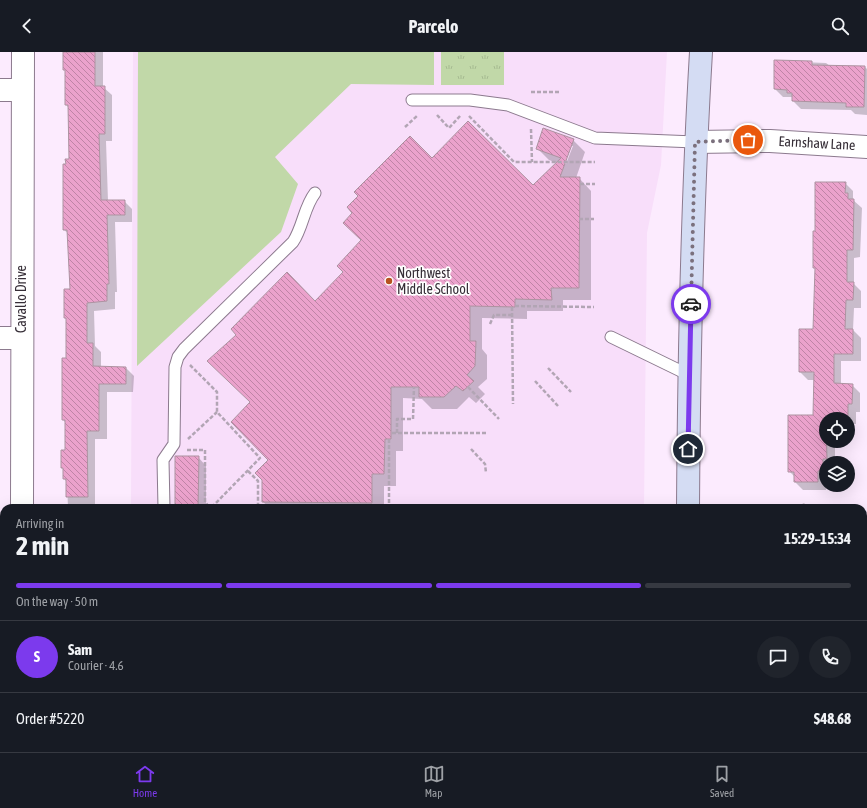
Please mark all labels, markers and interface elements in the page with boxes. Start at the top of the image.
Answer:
icon: back [16,15,38,37]
icon: search [829,15,851,37]
text: Parcelo [408,16,459,37]
pin [731,123,765,157]
icon: bag [737,129,759,151]
street label: Earnshaw Lane [778,133,856,153]
street label: Cavallo Drive [13,265,29,333]
place label: Northwest Middle School [397,265,470,297]
marker: Northwest Middle School [384,276,394,286]
courier [671,284,711,324]
icon: car [680,293,702,315]
map controls [819,412,855,492]
button: locate [819,412,855,448]
pin [671,432,705,466]
icon: home [677,438,699,460]
button: layers [819,456,855,492]
text: Arriving in [16,516,64,531]
text: 15:29–15:34 [784,530,851,547]
text: 2 min [16,531,69,561]
text: On the way · 50 m [16,594,98,609]
button: chat [757,636,799,678]
button: phone [809,636,851,678]
text: Sam [68,641,92,658]
text: S [34,648,40,665]
text: Courier · 4.6 [68,658,124,673]
text: Order #5220 [16,710,84,727]
text: $48.68 [814,710,851,727]
tab: Home [133,763,157,799]
tab: Map [423,763,445,799]
tab: Saved [710,763,734,799]

